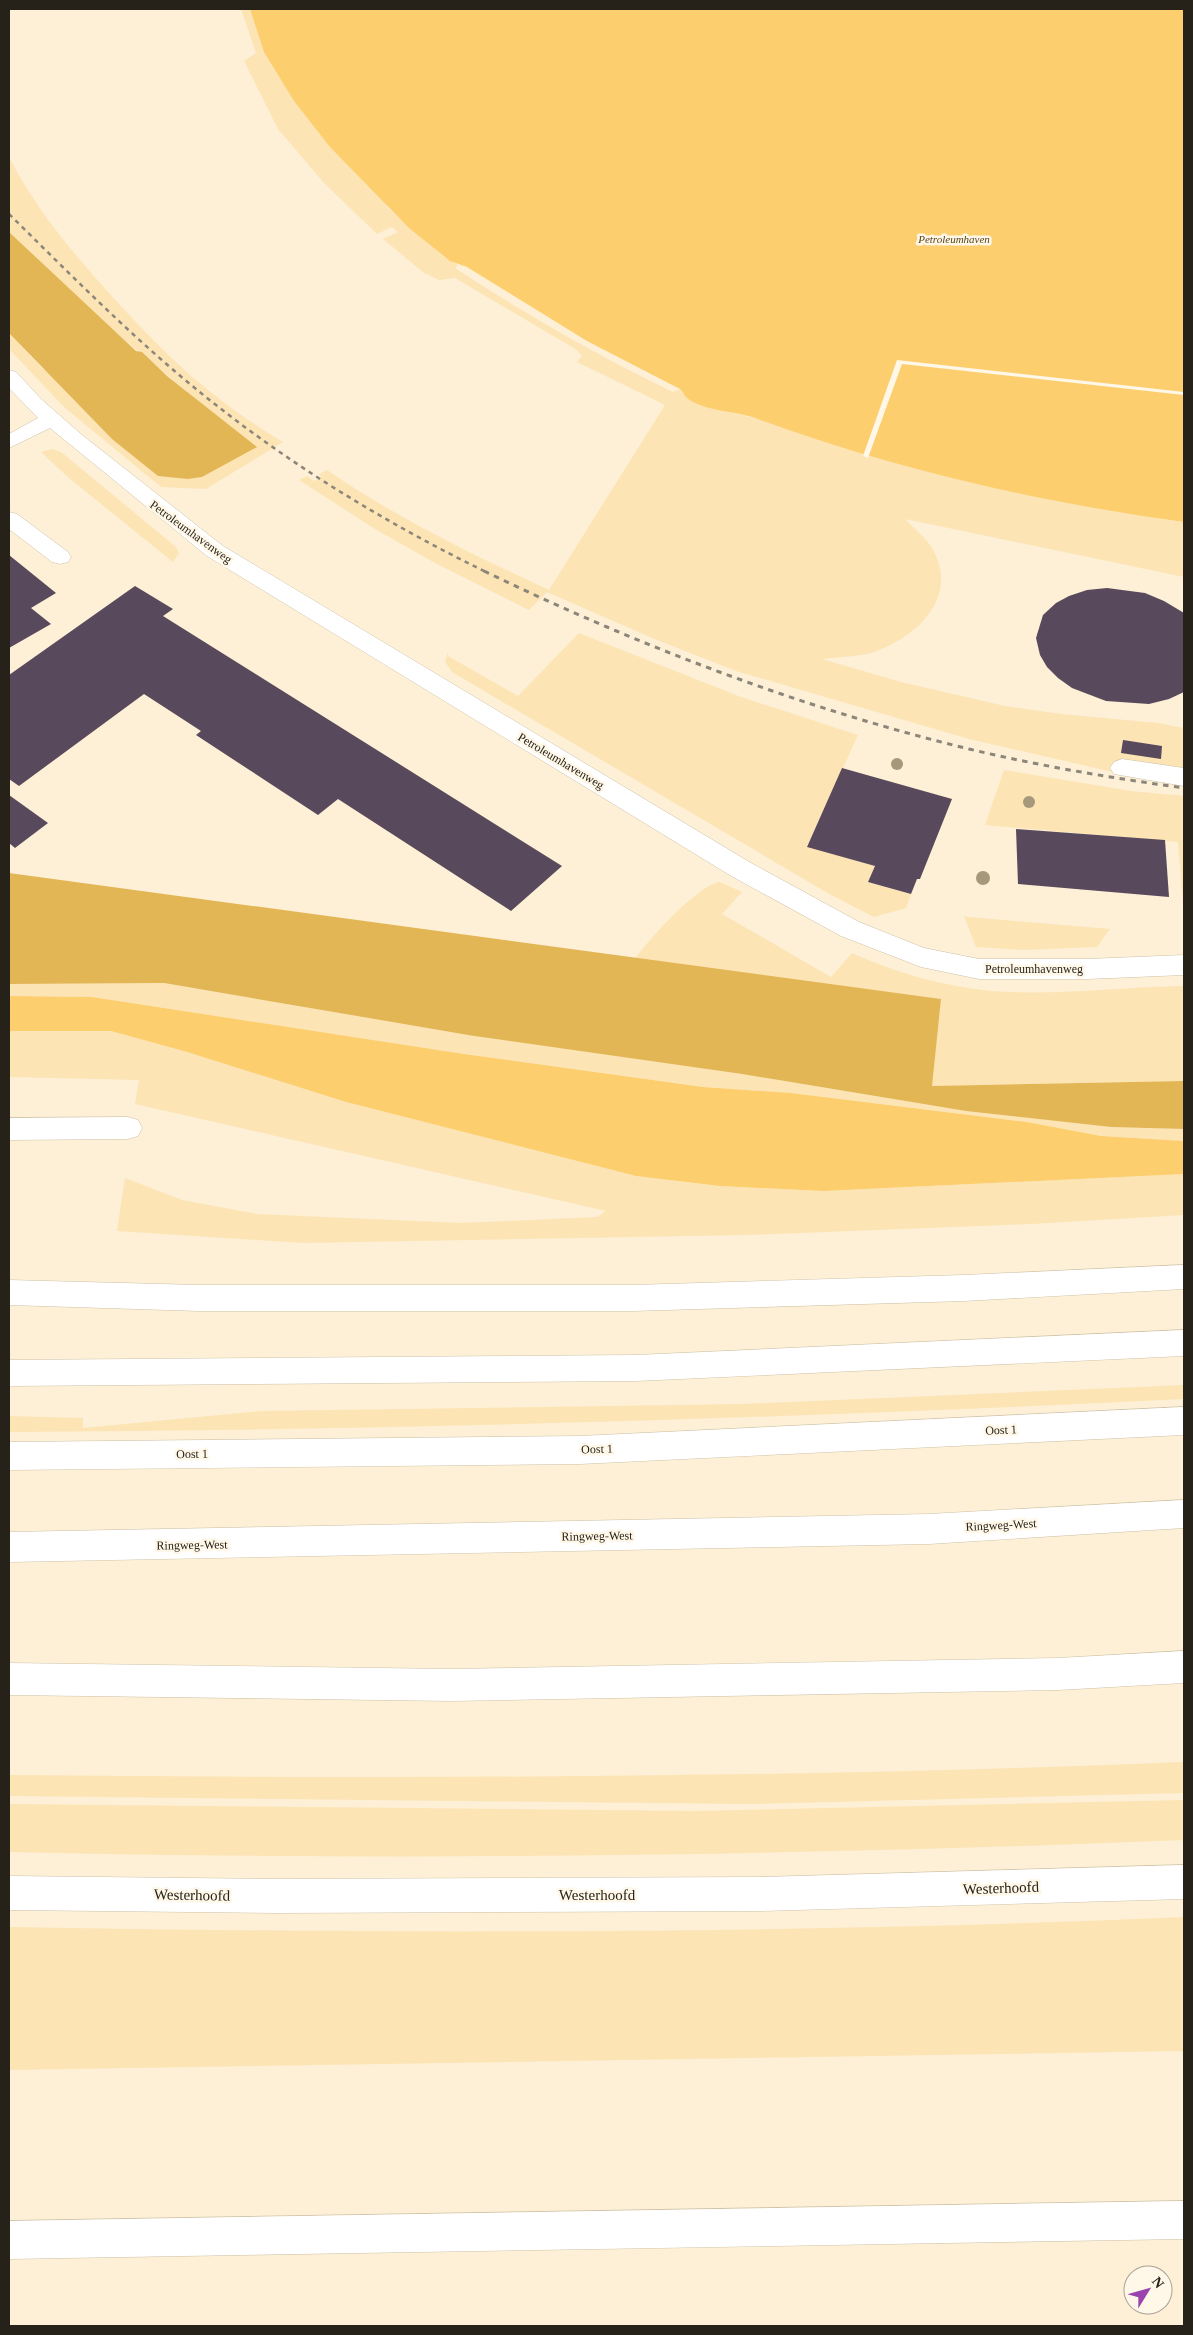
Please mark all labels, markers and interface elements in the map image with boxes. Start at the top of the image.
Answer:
water label: Petroleumhaven [917,233,990,245]
street label: Petroleumhavenweg [147,498,235,566]
street label: Petroleumhavenweg [515,730,607,792]
street label: Petroleumhavenweg [985,962,1083,976]
street label: Oost 1 [985,1422,1017,1438]
street label: Oost 1 [581,1441,613,1457]
street label: Oost 1 [176,1447,208,1461]
street label: Ringweg-West [965,1516,1037,1534]
street label: Ringweg-West [561,1528,633,1544]
street label: Ringweg-West [156,1537,228,1553]
street label: Westerhoofd [963,1879,1040,1897]
street label: Westerhoofd [154,1886,231,1904]
street label: Westerhoofd [559,1887,636,1903]
north arrow [1123,2265,1173,2315]
text: N [1149,2274,1167,2291]

